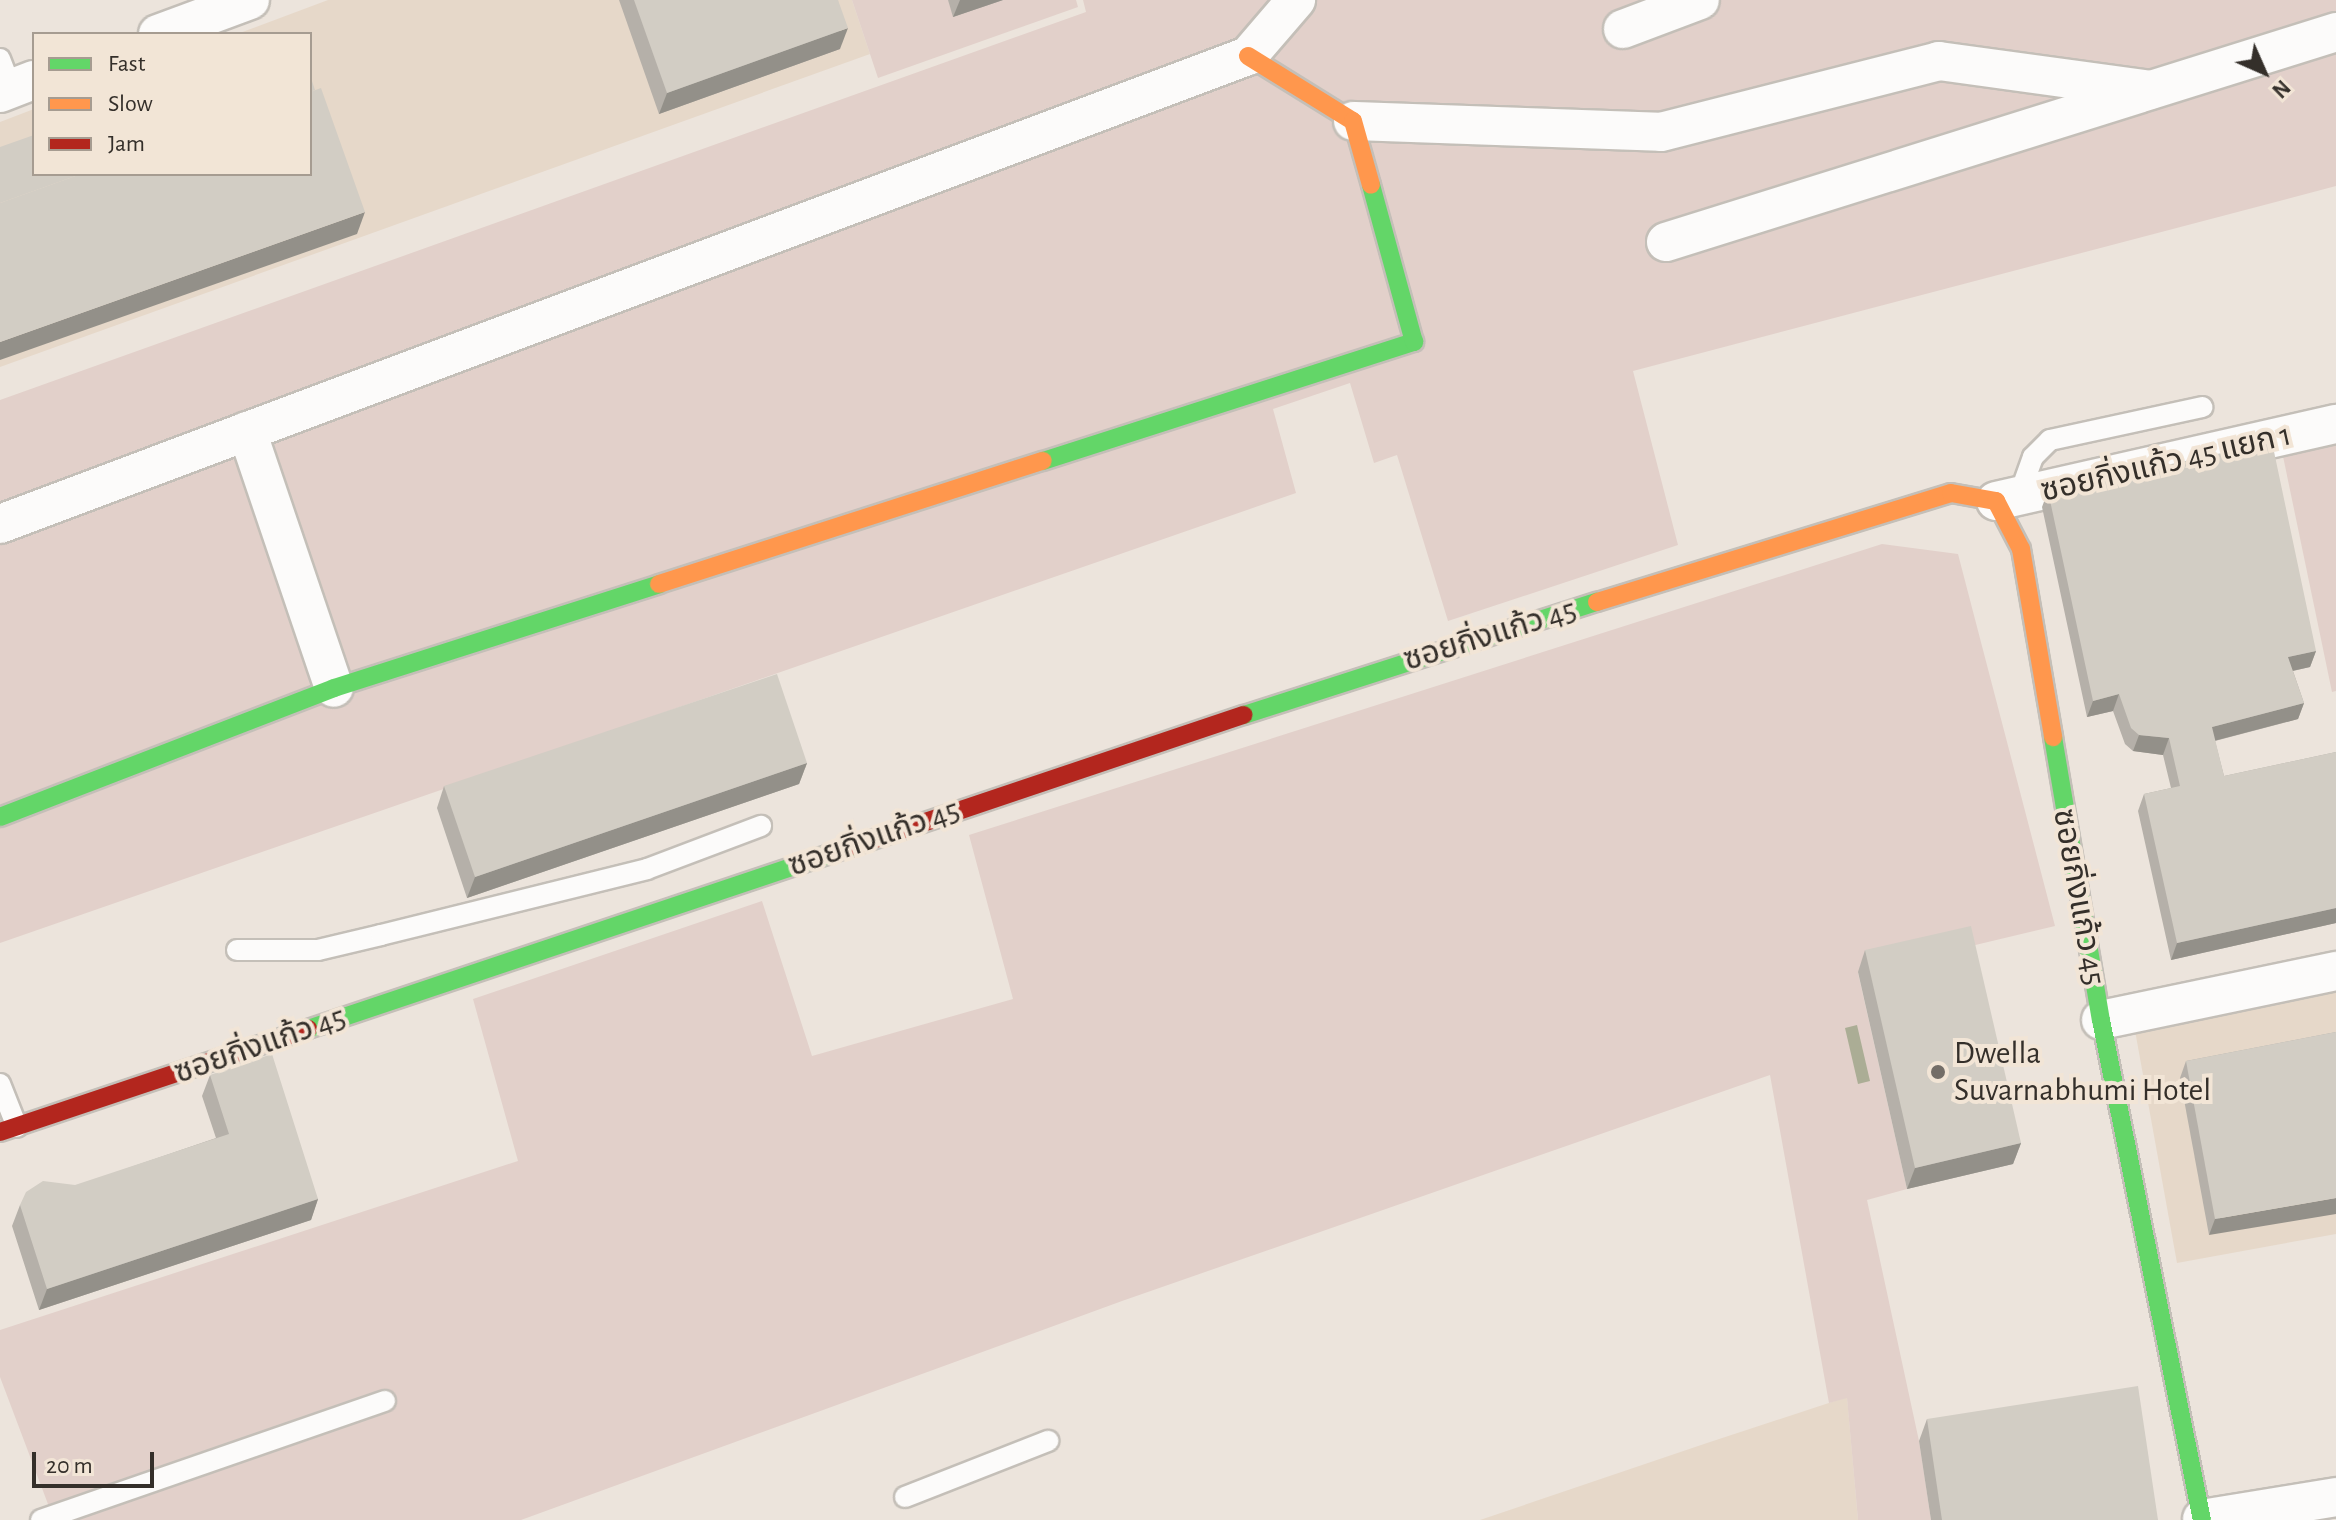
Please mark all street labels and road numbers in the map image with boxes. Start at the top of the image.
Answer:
street label: ซอยกิ่งแก้ว 45 แยก 1 [2037,416,2295,510]
street label: ซอยกิ่งแก้ว 45 [1399,591,1581,679]
street label: ซอยกิ่งแก้ว 45 [783,791,965,885]
street label: ซอยกิ่งแก้ว 45 [2045,806,2113,988]
street label: ซอยกิ่งแก้ว 45 [169,998,351,1092]

